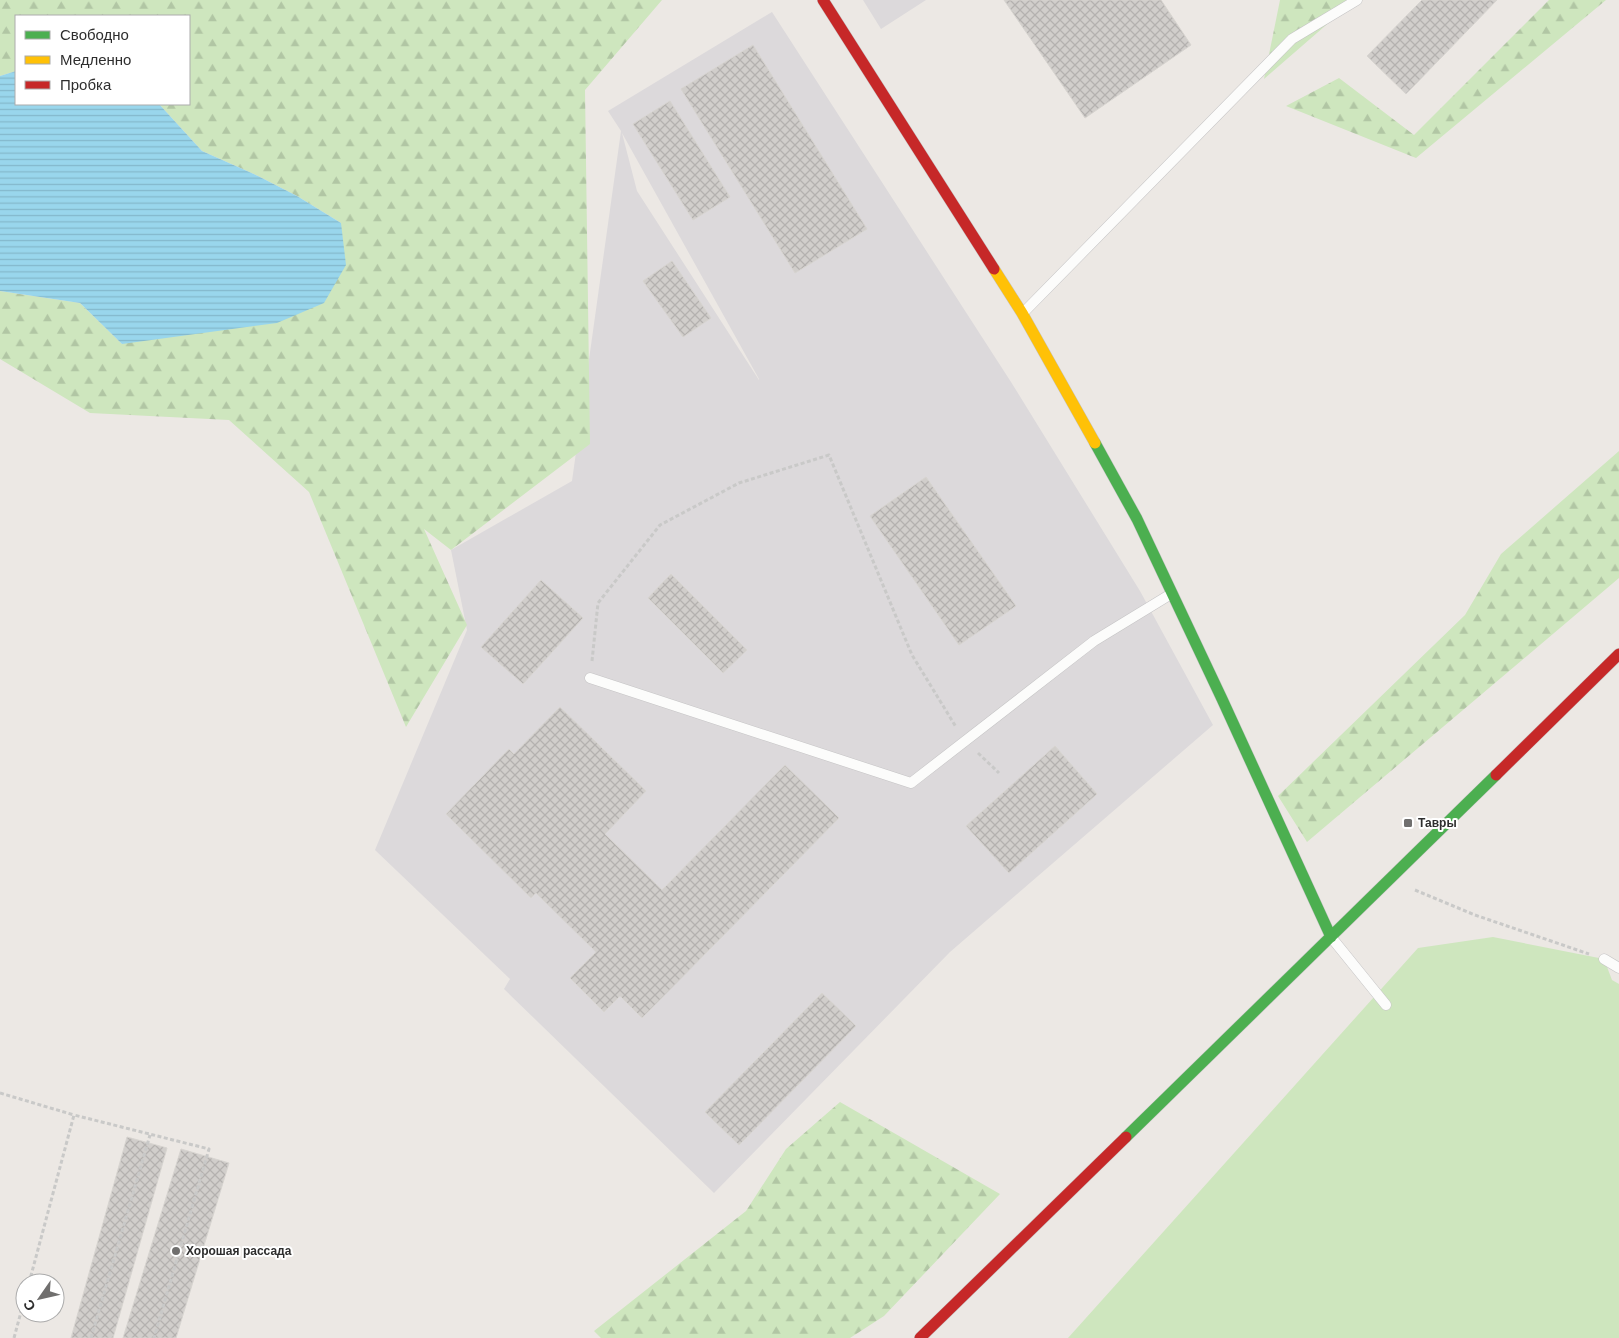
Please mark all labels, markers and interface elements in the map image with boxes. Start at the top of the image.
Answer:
legend [15,15,190,105]
text: Свободно [60,26,129,44]
text: Медленно [60,51,131,69]
text: Пробка [60,76,112,94]
place label: Тавры [1418,816,1457,830]
marker: Тавры [1402,817,1414,829]
place label: Хорошая рассада [186,1244,292,1258]
marker: Хорошая рассада [170,1245,182,1257]
north arrow [15,1273,65,1323]
text: С [20,1297,39,1314]

